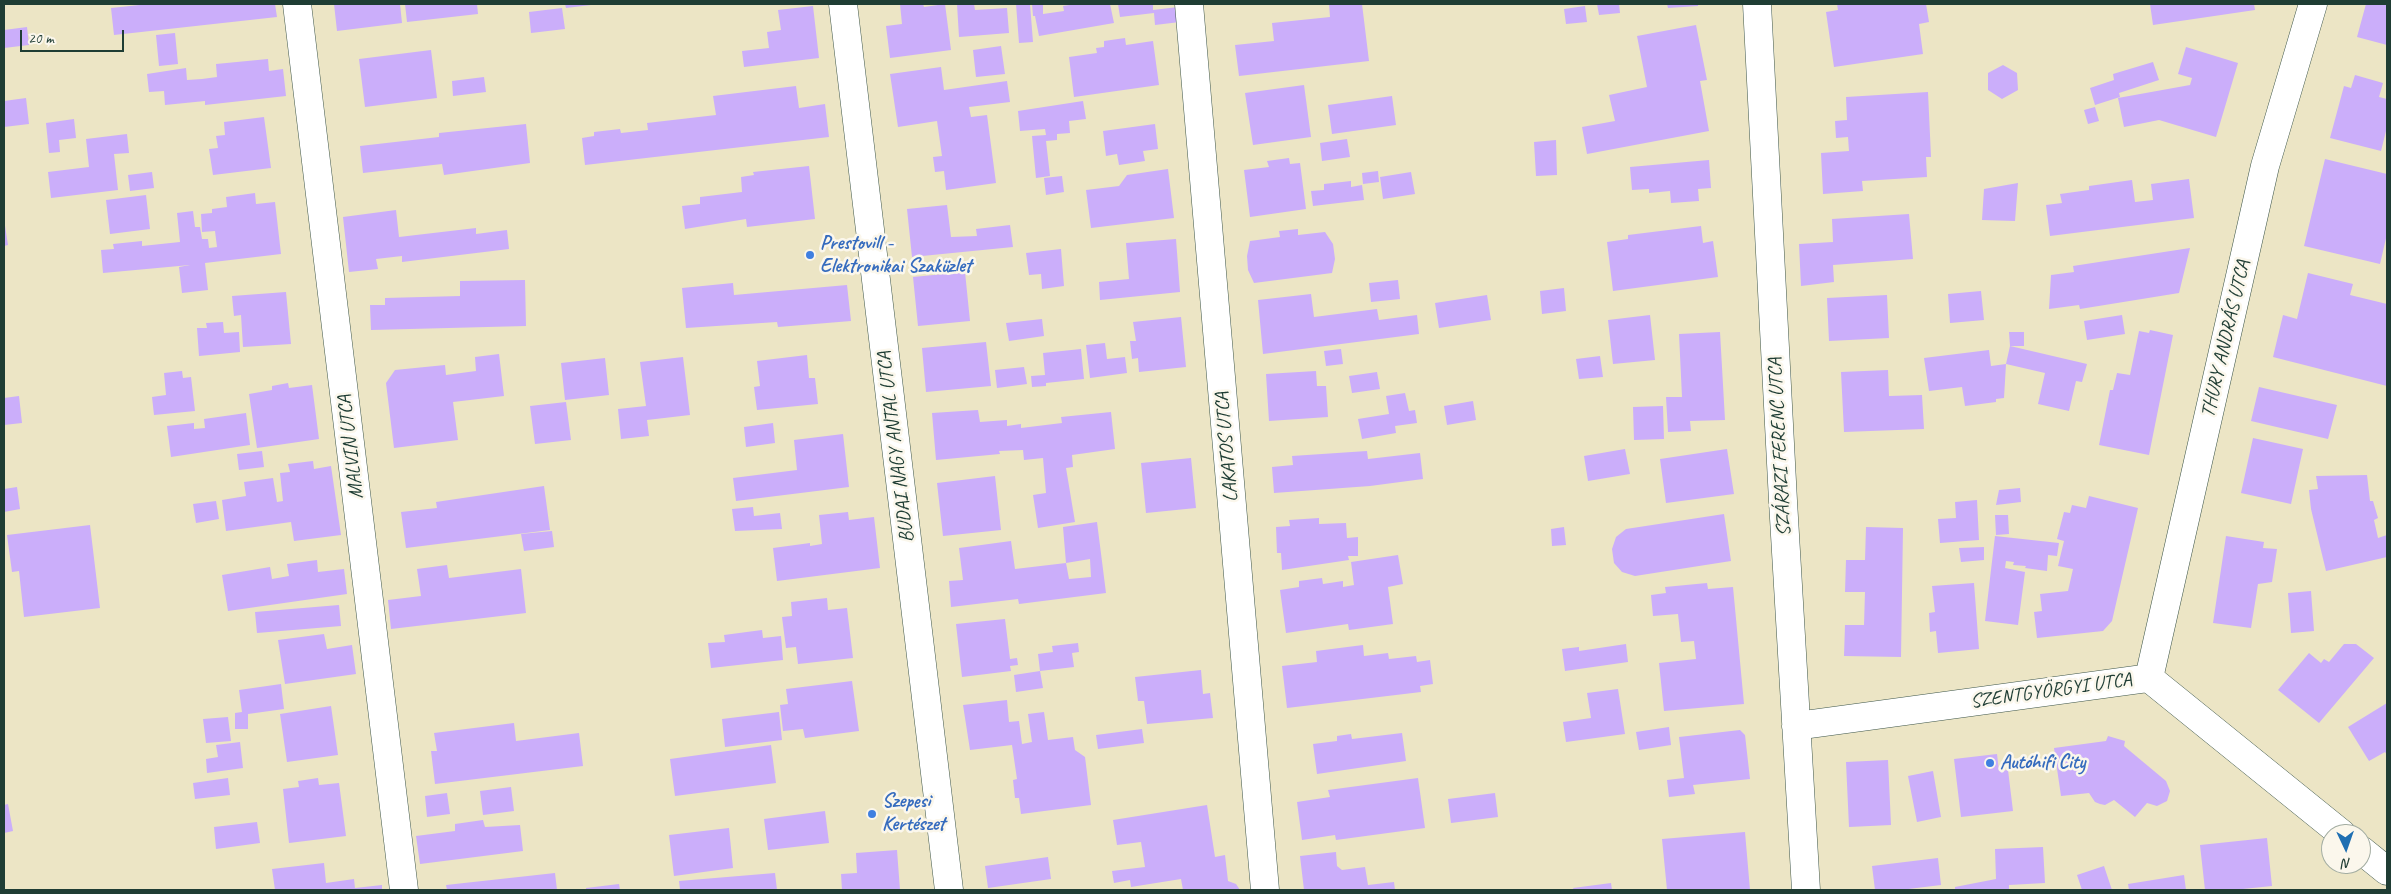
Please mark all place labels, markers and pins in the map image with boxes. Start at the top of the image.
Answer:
place label: Prestovill - Elektronikai Szaküzlet [820,232,971,279]
marker: Prestovill - Elektronikai Szaküzlet [804,249,816,261]
place label: Autóhifi City [2000,751,2085,775]
marker: Autóhifi City [1984,757,1996,769]
place label: Szepesi Kertészet [882,790,945,837]
marker: Szepesi Kertészet [866,808,878,820]

